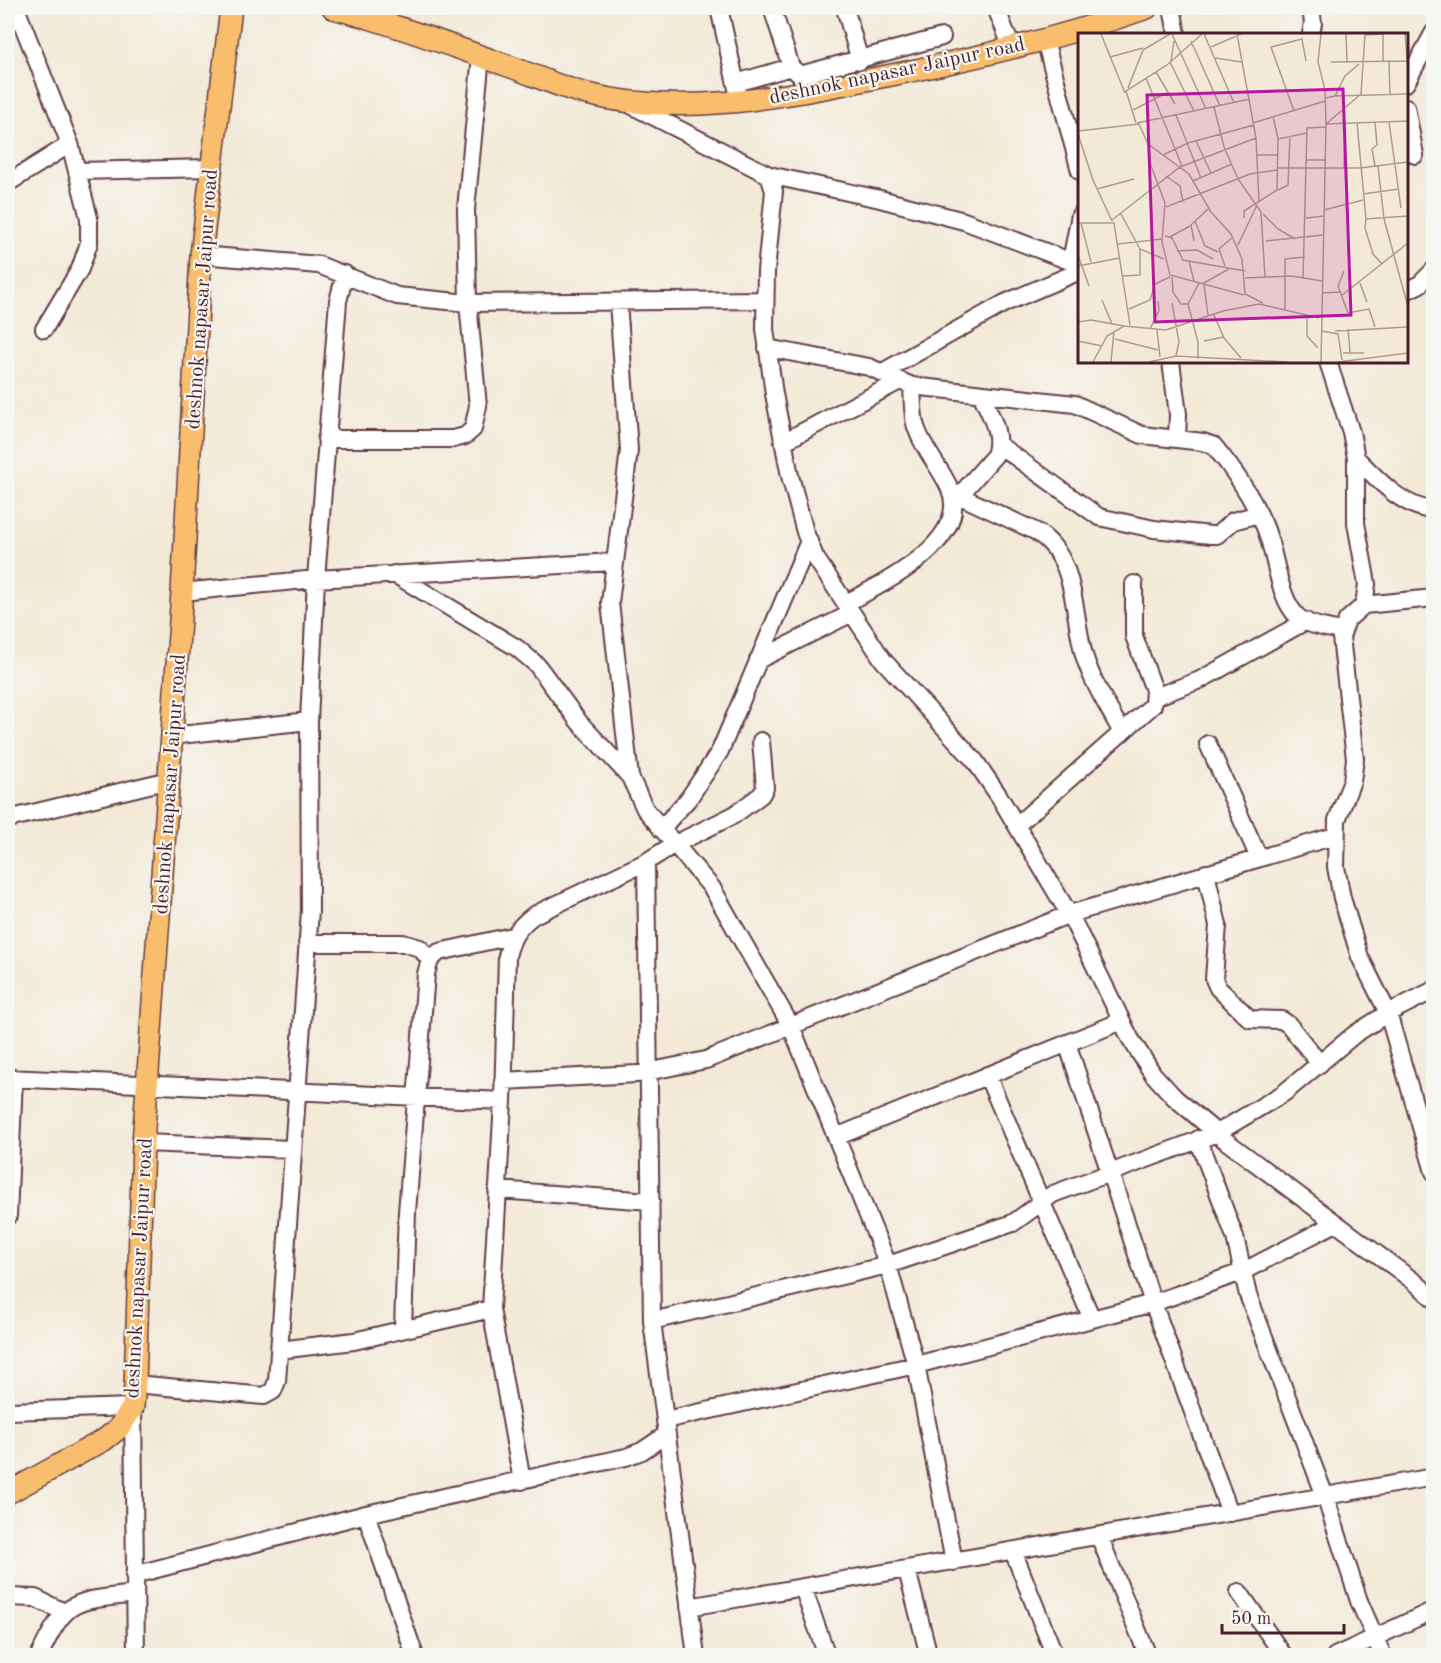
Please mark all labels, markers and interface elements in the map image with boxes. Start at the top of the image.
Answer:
inset map [1078,33,1408,363]
street label: deshnok napasar Jaipur road [767,34,1027,109]
street label: deshnok napasar Jaipur road [183,168,222,430]
street label: deshnok napasar Jaipur road [151,653,190,915]
street label: deshnok napasar Jaipur road [122,1137,157,1399]
scale bar [1222,1597,1344,1635]
text: 50 m [1231,1610,1271,1628]

